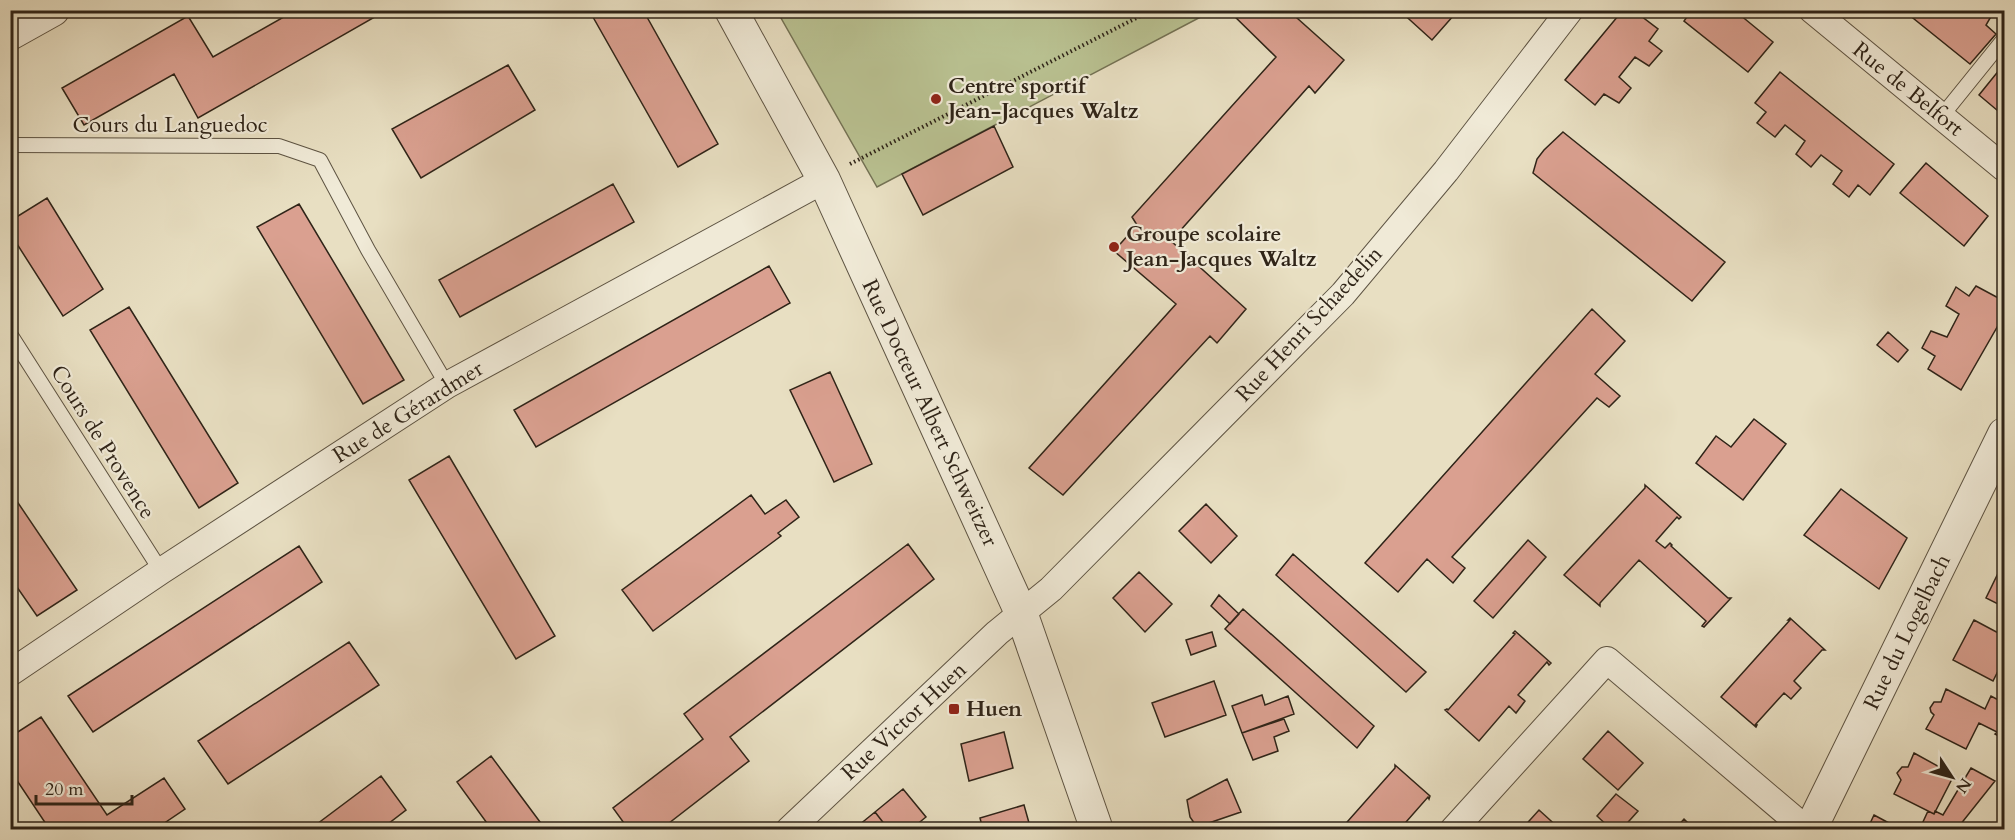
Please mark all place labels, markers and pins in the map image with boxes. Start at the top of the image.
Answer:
place label: Centre sportif Jean-Jacques Waltz [945,71,1139,126]
marker: Centre sportif Jean-Jacques Waltz [929,92,943,106]
place label: Groupe scolaire Jean-Jacques Waltz [1123,219,1317,274]
marker: Groupe scolaire Jean-Jacques Waltz [1107,240,1121,254]
place label: Huen [966,694,1022,724]
marker: Huen [947,702,961,716]

